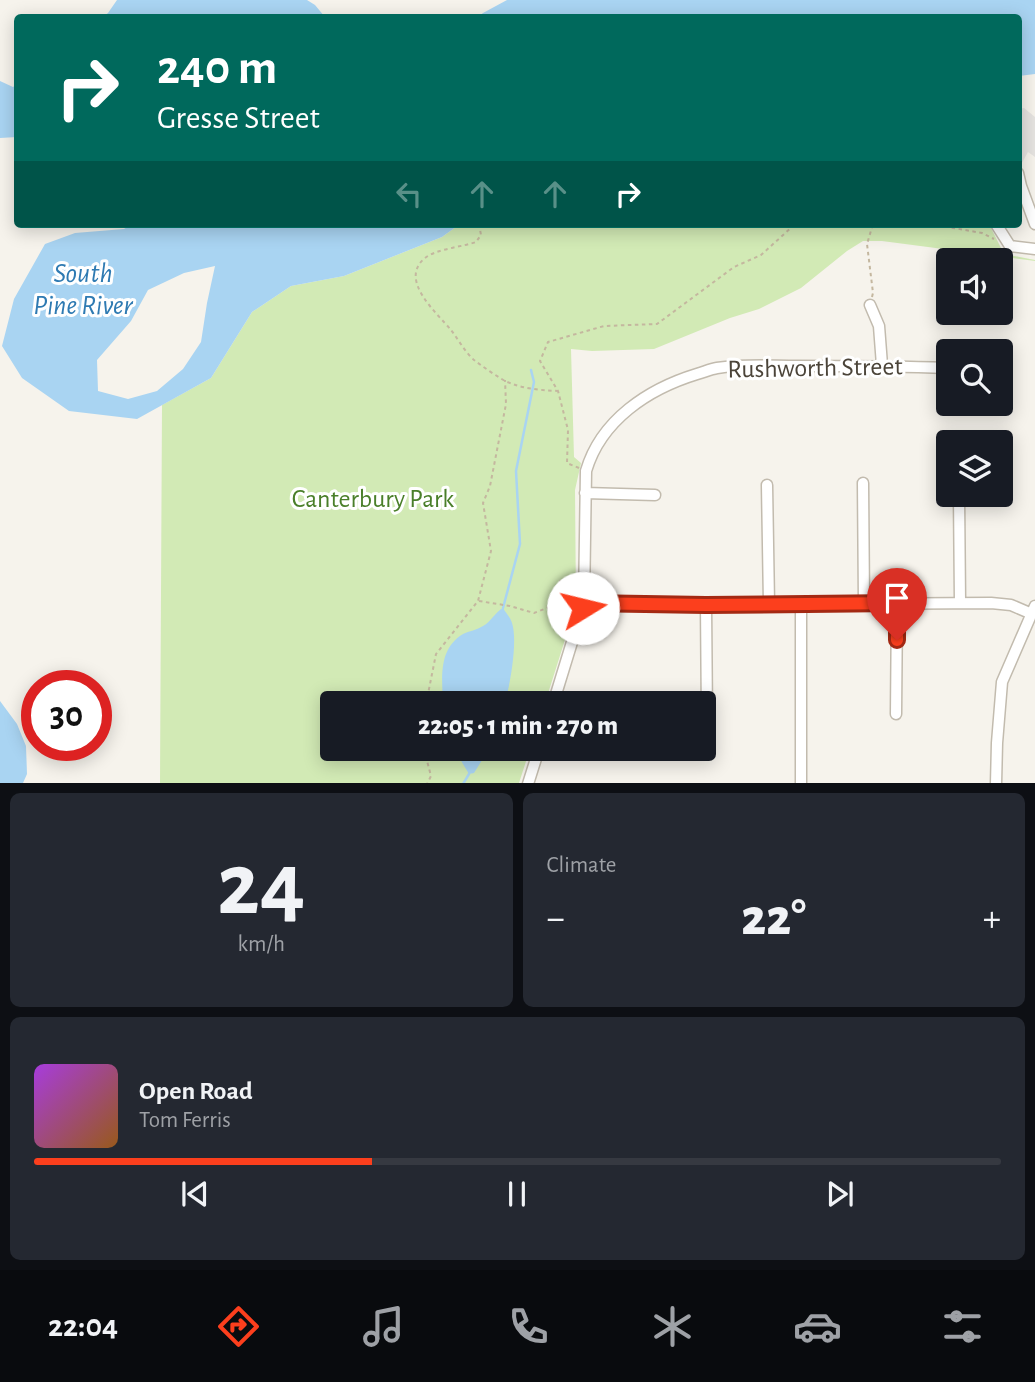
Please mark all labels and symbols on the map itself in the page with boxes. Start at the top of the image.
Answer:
water label: South Pine River [33,260,134,320]
street label: Rushworth Street [727,353,903,383]
park label: Canterbury Park [292,486,454,512]
pin [867,568,927,640]
position arrow [546,571,620,645]
speed limit sign: 30 [21,670,112,761]

